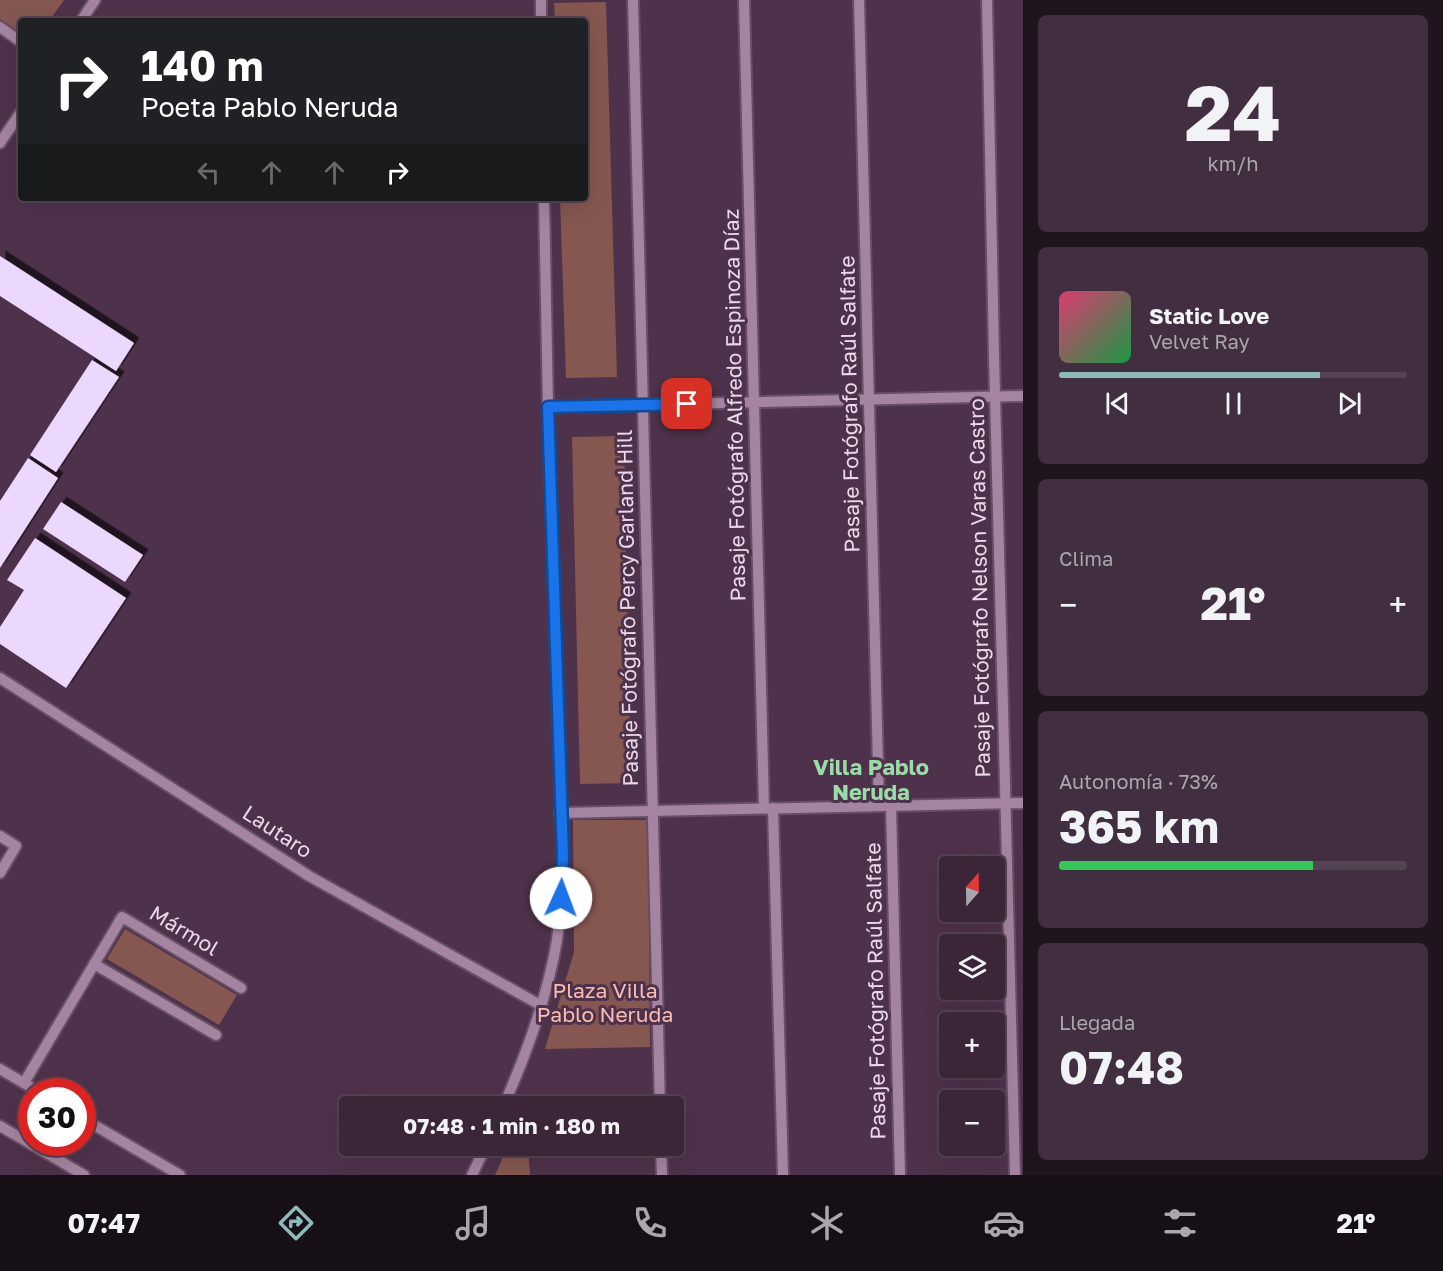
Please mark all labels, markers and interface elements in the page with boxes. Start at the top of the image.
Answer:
text: 140 m [141,40,263,90]
icon: right [42,42,120,120]
text: 24 [1185,65,1281,158]
text: Poeta Pablo Neruda [141,91,399,123]
text: km/h [1208,151,1258,175]
icon: left [192,156,225,189]
icon: ahead [255,156,288,189]
icon: ahead [318,156,351,189]
icon: right [381,156,414,189]
street label: Pasaje Fotógrafo Alfredo Espinoza Díaz [718,208,750,602]
street label: Pasaje Fotógrafo Raúl Salfate [833,255,865,553]
text: Static Love [1149,302,1269,329]
text: Velvet Ray [1149,329,1250,353]
pin [661,378,712,429]
icon: arrive [670,387,703,420]
icon: previous [1101,387,1134,420]
icon: pause [1217,387,1250,420]
icon: next [1333,387,1366,420]
street label: Pasaje Fotógrafo Nelson Varas Castro [963,398,995,778]
street label: Pasaje Fotógrafo Percy Garland Hill [611,429,643,787]
text: Clima [1059,546,1113,570]
text: 21° [1200,576,1266,630]
text: − [1059,585,1077,624]
text: + [1389,585,1407,624]
district label: Villa Pablo Neruda [813,753,929,805]
text: Autonomía · 73% [1059,769,1218,793]
street label: Lautaro [238,799,317,863]
text: 365 km [1059,799,1219,853]
street label: Pasaje Fotógrafo Raúl Salfate [859,842,891,1140]
north arrow [939,856,1005,922]
map controls [939,856,1005,1156]
position arrow [529,866,593,930]
street label: Mármol [145,899,224,961]
button: layers [939,934,1005,1000]
park label: Plaza Villa Pablo Neruda [537,977,673,1027]
text: Llegada [1059,1010,1135,1034]
button: + [939,1012,1005,1078]
text: 07:48 [1059,1040,1184,1094]
speed limit sign: 30 [18,1078,96,1156]
button: − [939,1090,1005,1156]
text: 07:48 · 1 min · 180 m [403,1112,620,1139]
icon: directions [275,1202,317,1244]
icon: music [452,1202,494,1244]
icon: phone [629,1202,671,1244]
icon: climate [806,1202,848,1244]
icon: car [983,1202,1025,1244]
icon: filters [1159,1202,1201,1244]
text: 07:47 [67,1207,140,1239]
text: 21° [1336,1207,1375,1239]

